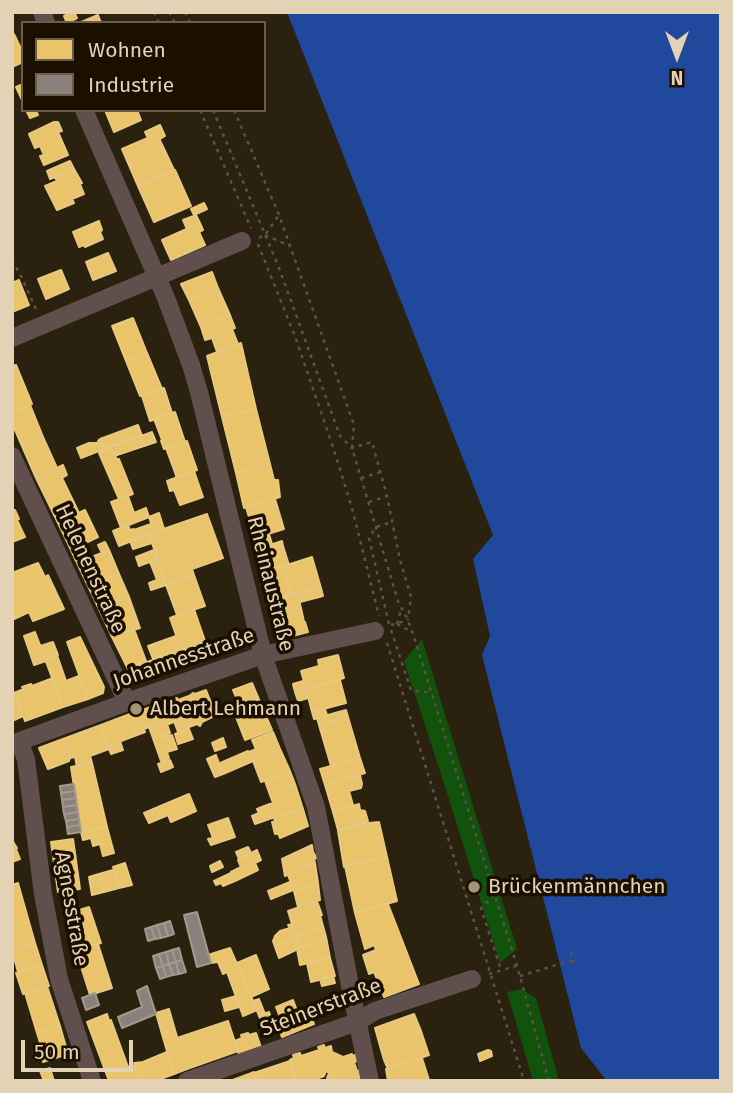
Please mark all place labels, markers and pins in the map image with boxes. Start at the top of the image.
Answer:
place label: Albert Lehmann [150,696,301,722]
marker: Albert Lehmann [128,701,144,717]
place label: Brückenmännchen [488,874,666,900]
marker: Brückenmännchen [466,879,482,895]

